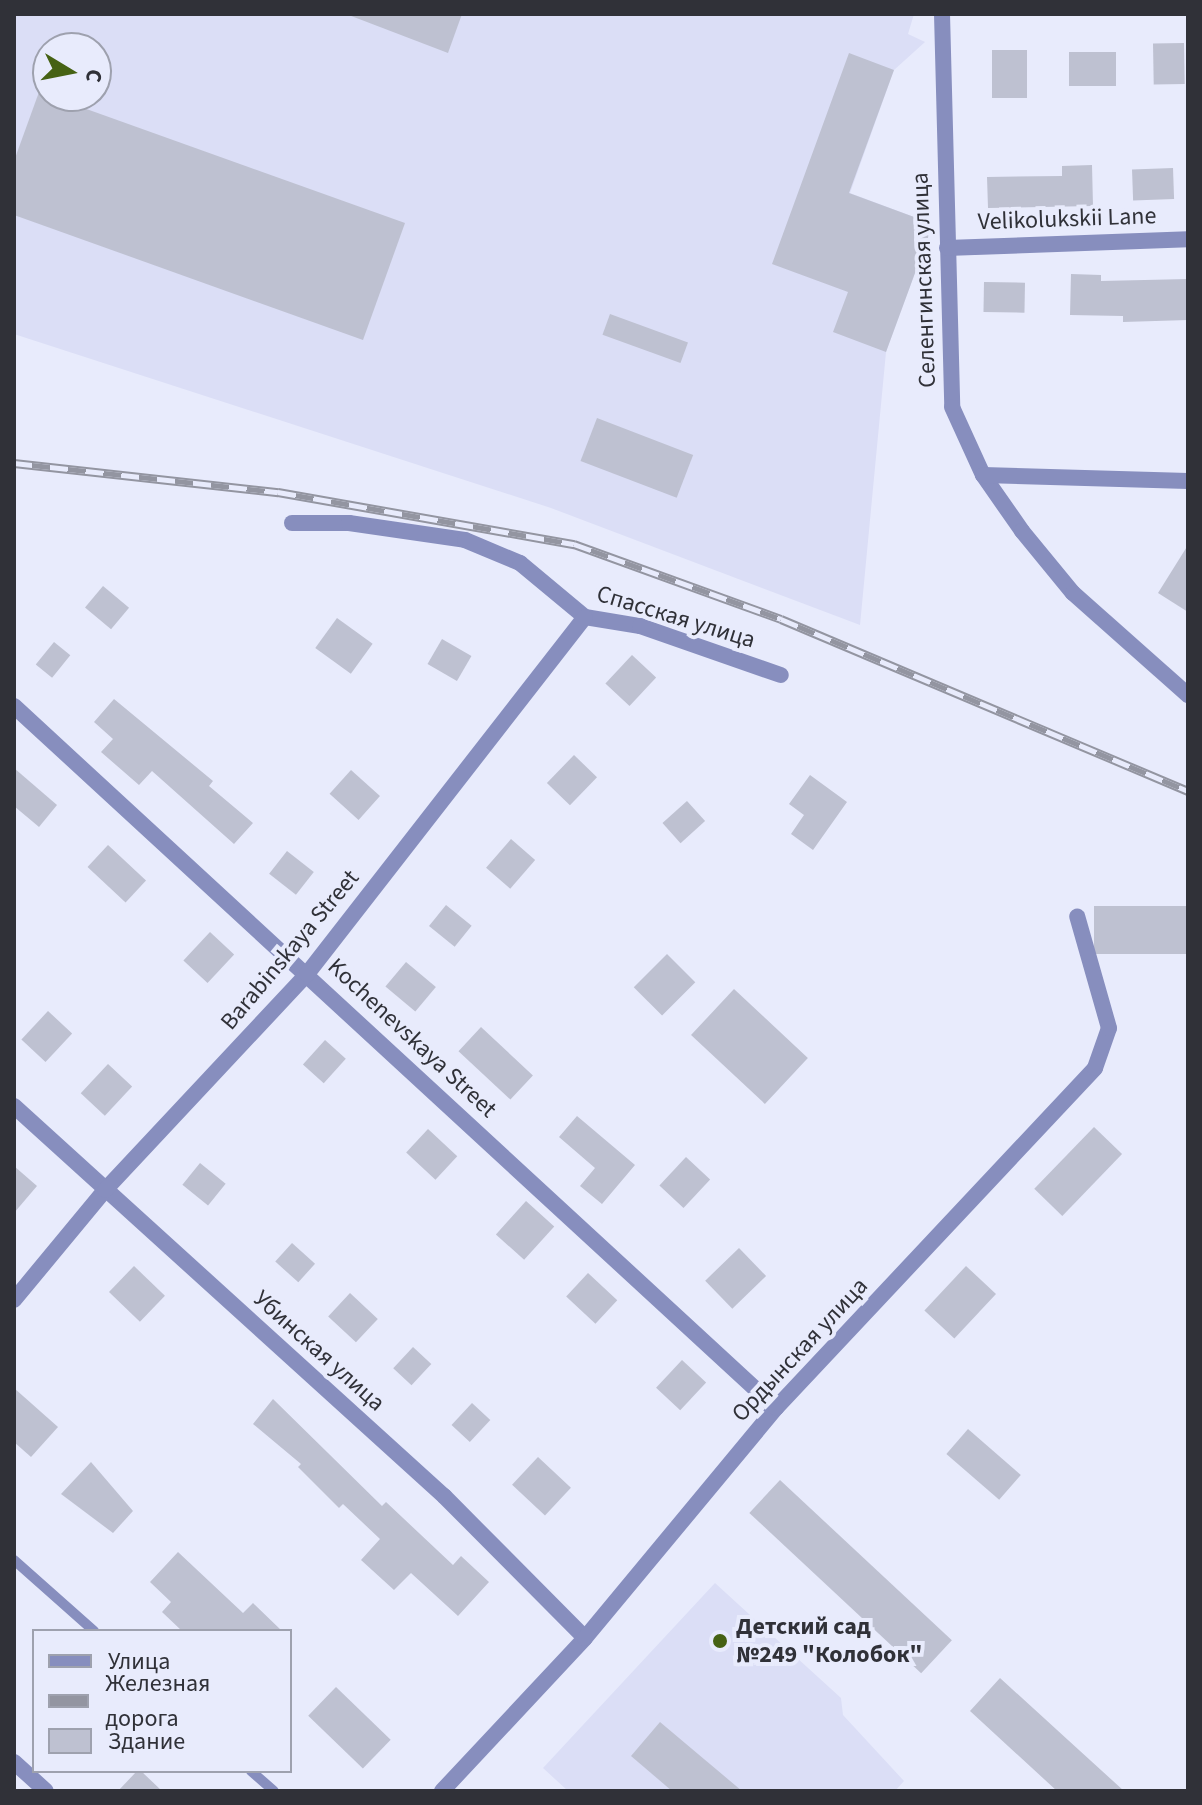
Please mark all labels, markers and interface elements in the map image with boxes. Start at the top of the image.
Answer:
north arrow [32,32,112,112]
text: С [77,67,111,85]
street label: Селенгинская улица [906,172,942,388]
street label: Velikolukskii Lane [977,201,1157,237]
street label: Спасская улица [593,579,759,655]
street label: Barabinskaya Street [215,864,365,1036]
street label: Kochenevskaya Street [322,952,502,1124]
street label: Ордынская улица [726,1272,874,1428]
street label: Убинская улица [247,1284,391,1418]
place label: Детский сад №249 "Колобок" [736,1613,922,1669]
legend [32,1629,292,1773]
marker: Детский сад №249 "Колобок" [711,1632,729,1650]
text: Улица [108,1644,170,1679]
text: Железная дорога [105,1666,210,1736]
text: Здание [108,1724,185,1759]

